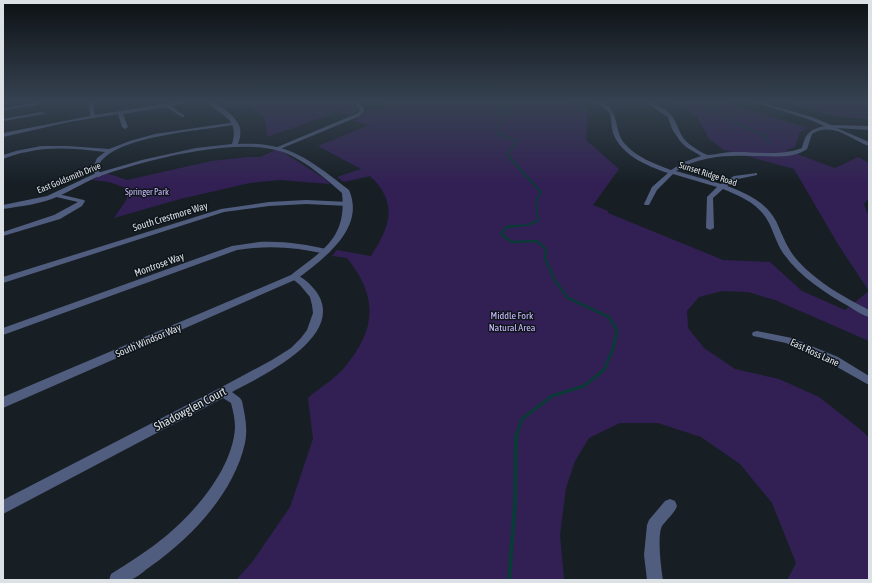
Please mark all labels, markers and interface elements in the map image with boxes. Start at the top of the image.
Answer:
street label: Sunset Ridge Road [678,160,738,188]
street label: East Goldsmith Drive [36,161,102,195]
park label: Springer Park [125,187,169,197]
street label: South Crestmore Way [131,200,209,233]
street label: Montrose Way [133,250,185,279]
park label: Middle Fork Natural Area [489,310,536,333]
street label: South Windsor Way [114,322,183,359]
street label: East Ross Lane [789,336,841,369]
street label: Shadowglen Court [152,384,229,434]

